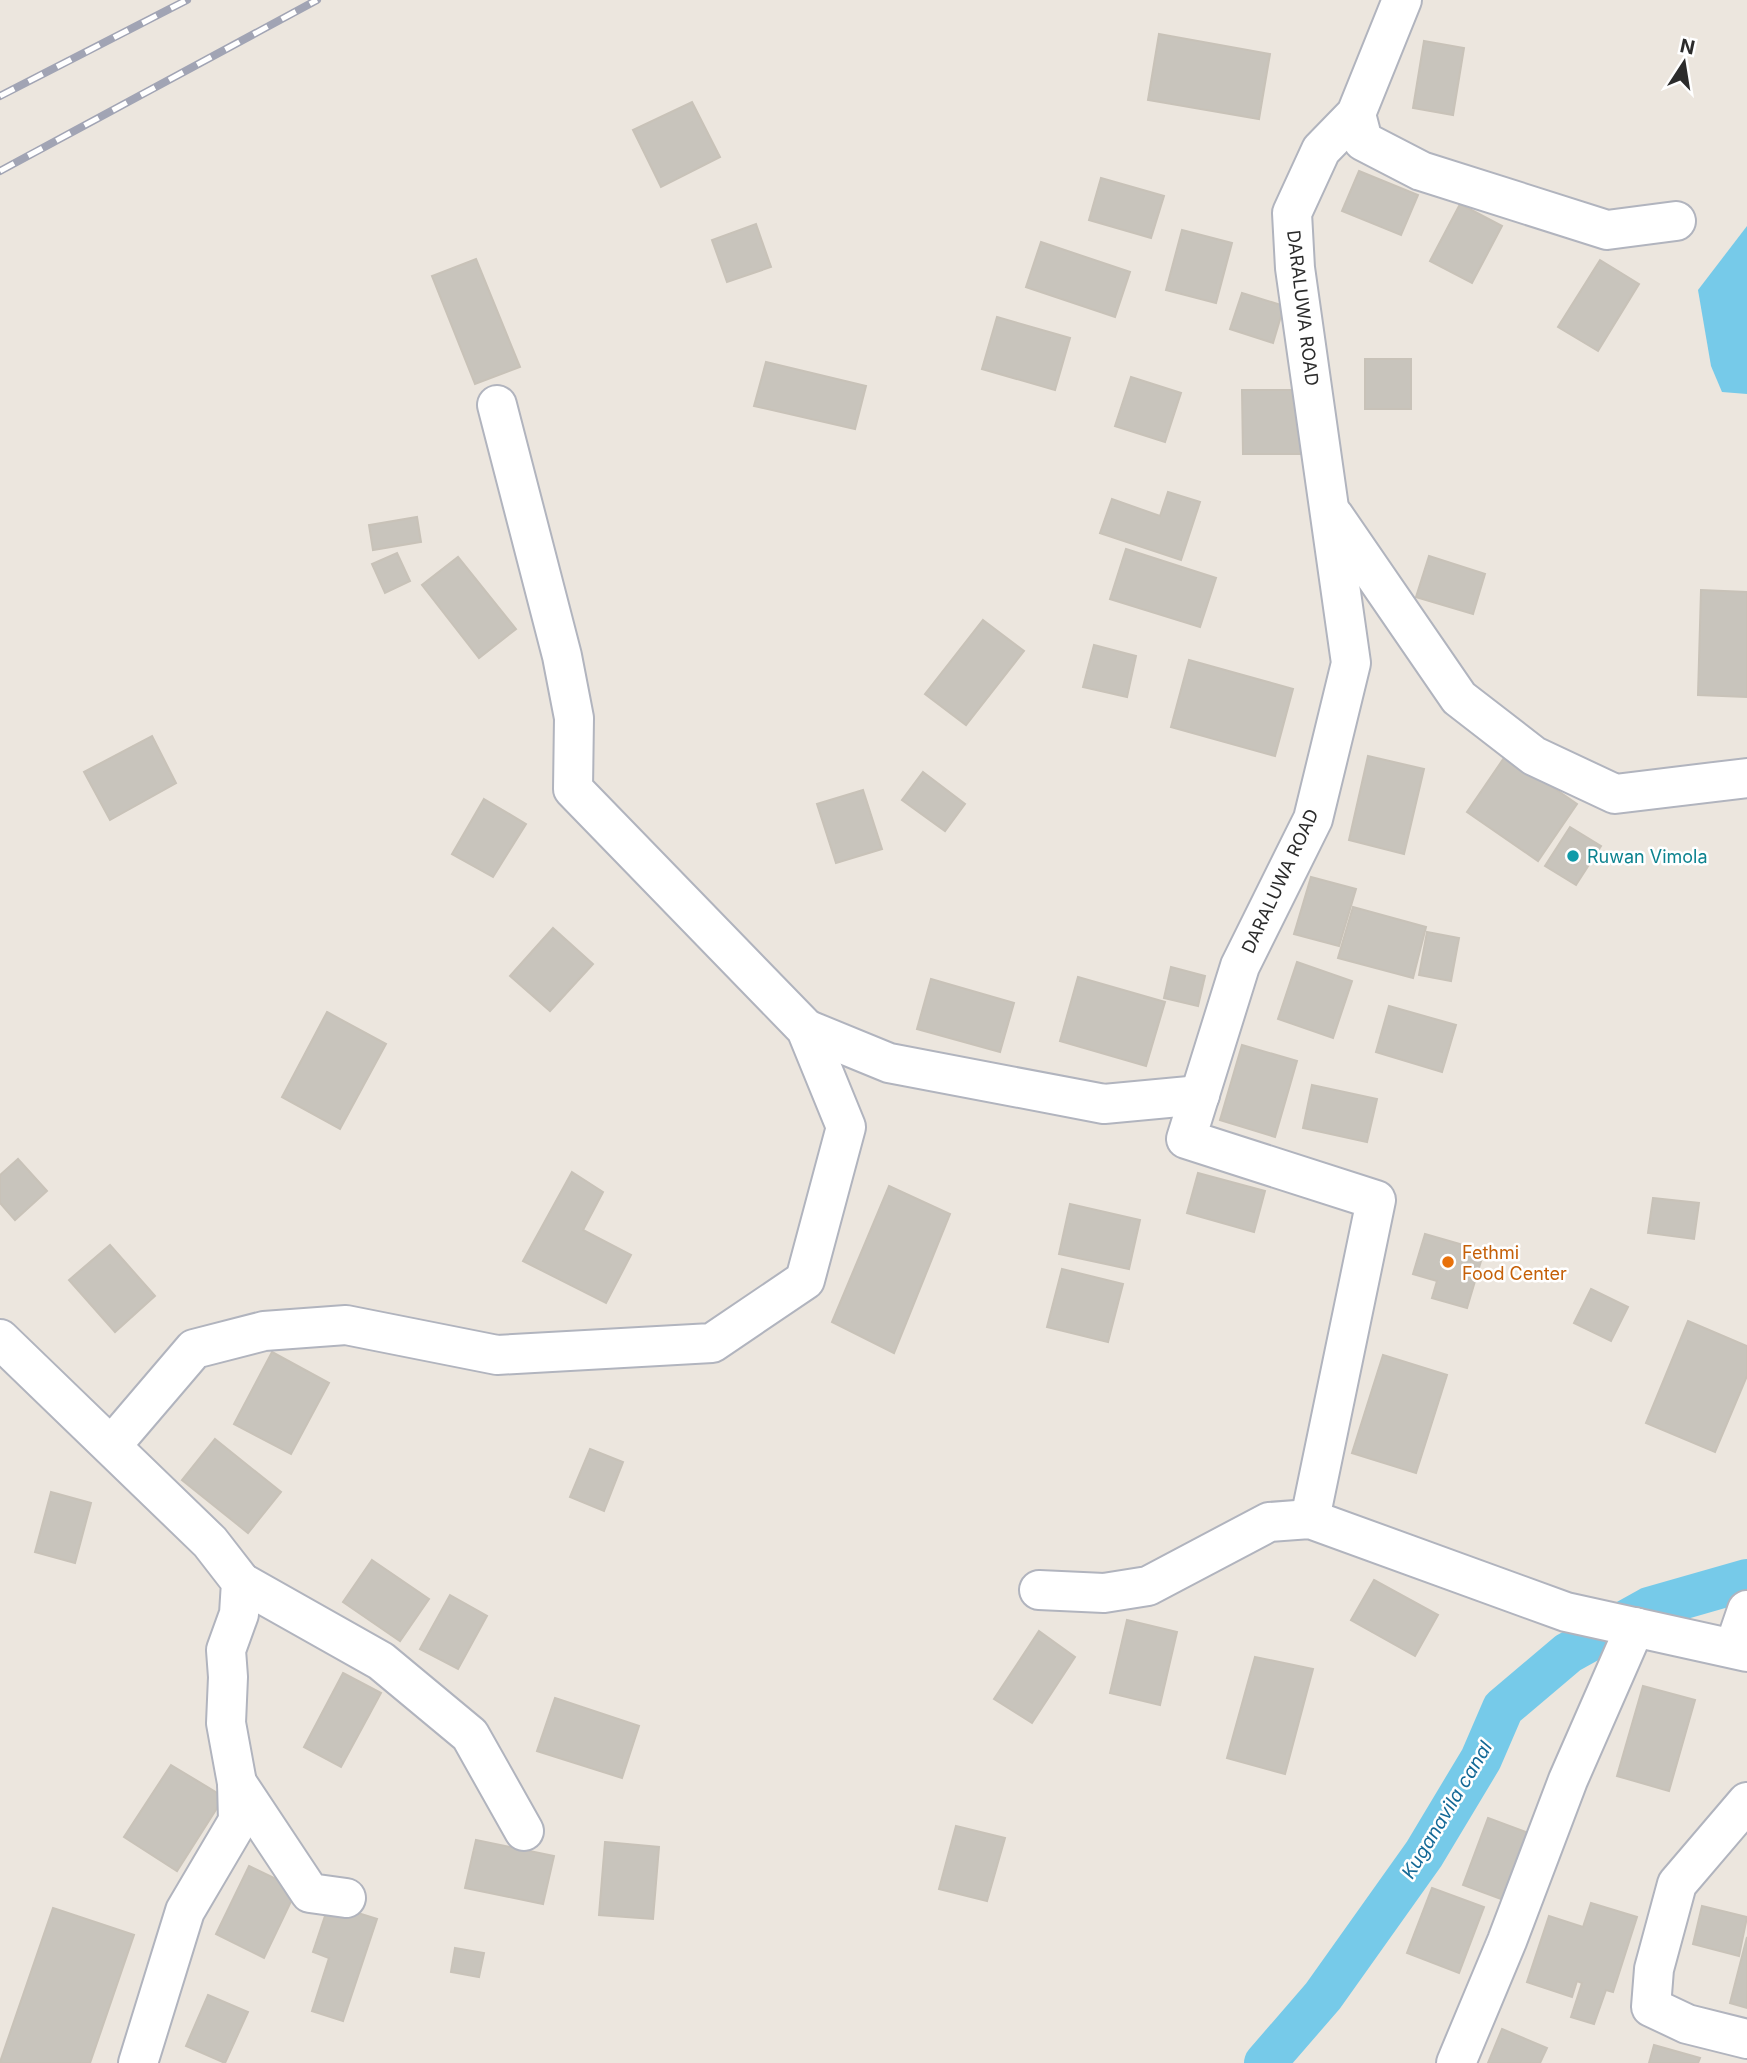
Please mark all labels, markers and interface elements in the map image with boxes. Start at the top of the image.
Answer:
north arrow [1649,28,1719,98]
text: N [1678,34,1697,60]
street label: DARALUWA ROAD [1283,229,1323,387]
street label: DARALUWA ROAD [1237,806,1323,956]
place label: Ruwan Vimola [1587,846,1708,867]
marker: Ruwan Vimola [1565,848,1581,864]
place label: Fethmi Food Center [1462,1242,1567,1284]
marker: Fethmi Food Center [1440,1254,1456,1270]
water label: Kuganavila canal [1397,1737,1497,1883]

